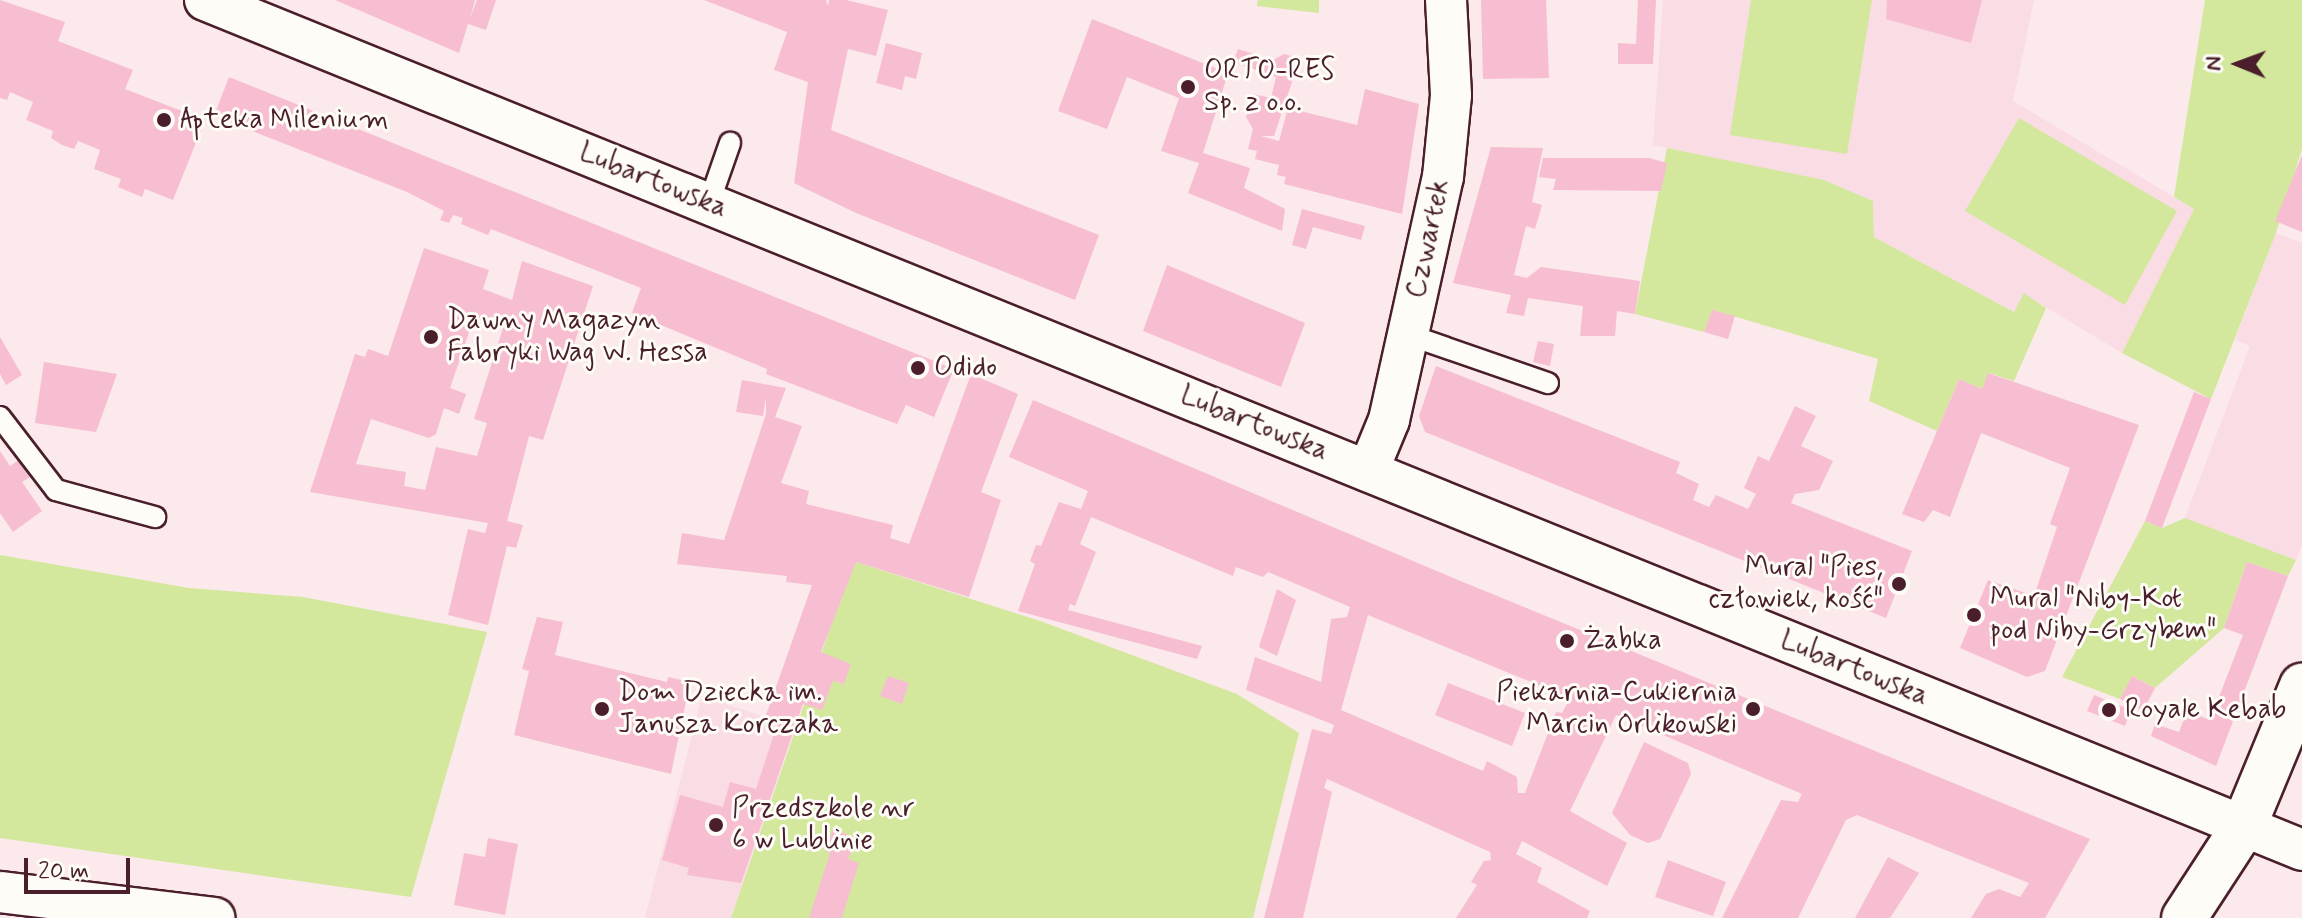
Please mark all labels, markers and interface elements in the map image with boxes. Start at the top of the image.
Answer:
north arrow [2198,24,2278,104]
place label: ORTO-RES Sp. z o.o. [1204,54,1335,120]
text: N [2200,56,2228,71]
marker: ORTO-RES Sp. z o.o. [1179,78,1197,96]
place label: Apteka Milenium [180,103,385,137]
marker: Apteka Milenium [155,111,173,129]
street label: Lubartowska [574,136,732,226]
street label: Czwartek [1400,177,1458,301]
place label: Dawny Magazyn Fabryki Wag W. Hessa [447,304,716,370]
marker: Dawny Magazyn Fabryki Wag W. Hessa [422,328,440,346]
place label: Odido [934,351,997,385]
marker: Odido [909,359,927,377]
street label: Lubartowska [1175,379,1333,469]
place label: Mural "Pies, człowiek, kość" [1708,551,1883,617]
marker: Mural "Pies, człowiek, kość" [1890,575,1908,593]
place label: Mural "Niby-Kot pod Niby-Grzybem" [1990,582,2218,648]
marker: Mural "Niby-Kot pod Niby-Grzybem" [1965,606,1983,624]
place label: Żabka [1583,624,1662,658]
street label: Lubartowska [1775,624,1933,714]
marker: Żabka [1558,632,1576,650]
place label: Dom Dziecka im. Janusza Korczaka [618,676,838,742]
place label: Piekarnia-Cukiernia Marcin Orlikowski [1496,676,1737,742]
place label: Royale Kebab [2125,693,2286,727]
marker: Dom Dziecka im. Janusza Korczaka [593,700,611,718]
marker: Piekarnia-Cukiernia Marcin Orlikowski [1744,700,1762,718]
marker: Royale Kebab [2100,701,2118,719]
place label: Przedszkole nr 6 w Lublinie [732,792,907,858]
marker: Przedszkole nr 6 w Lublinie [707,816,725,834]
scale bar [28,842,134,892]
text: 20 m [38,856,89,887]

